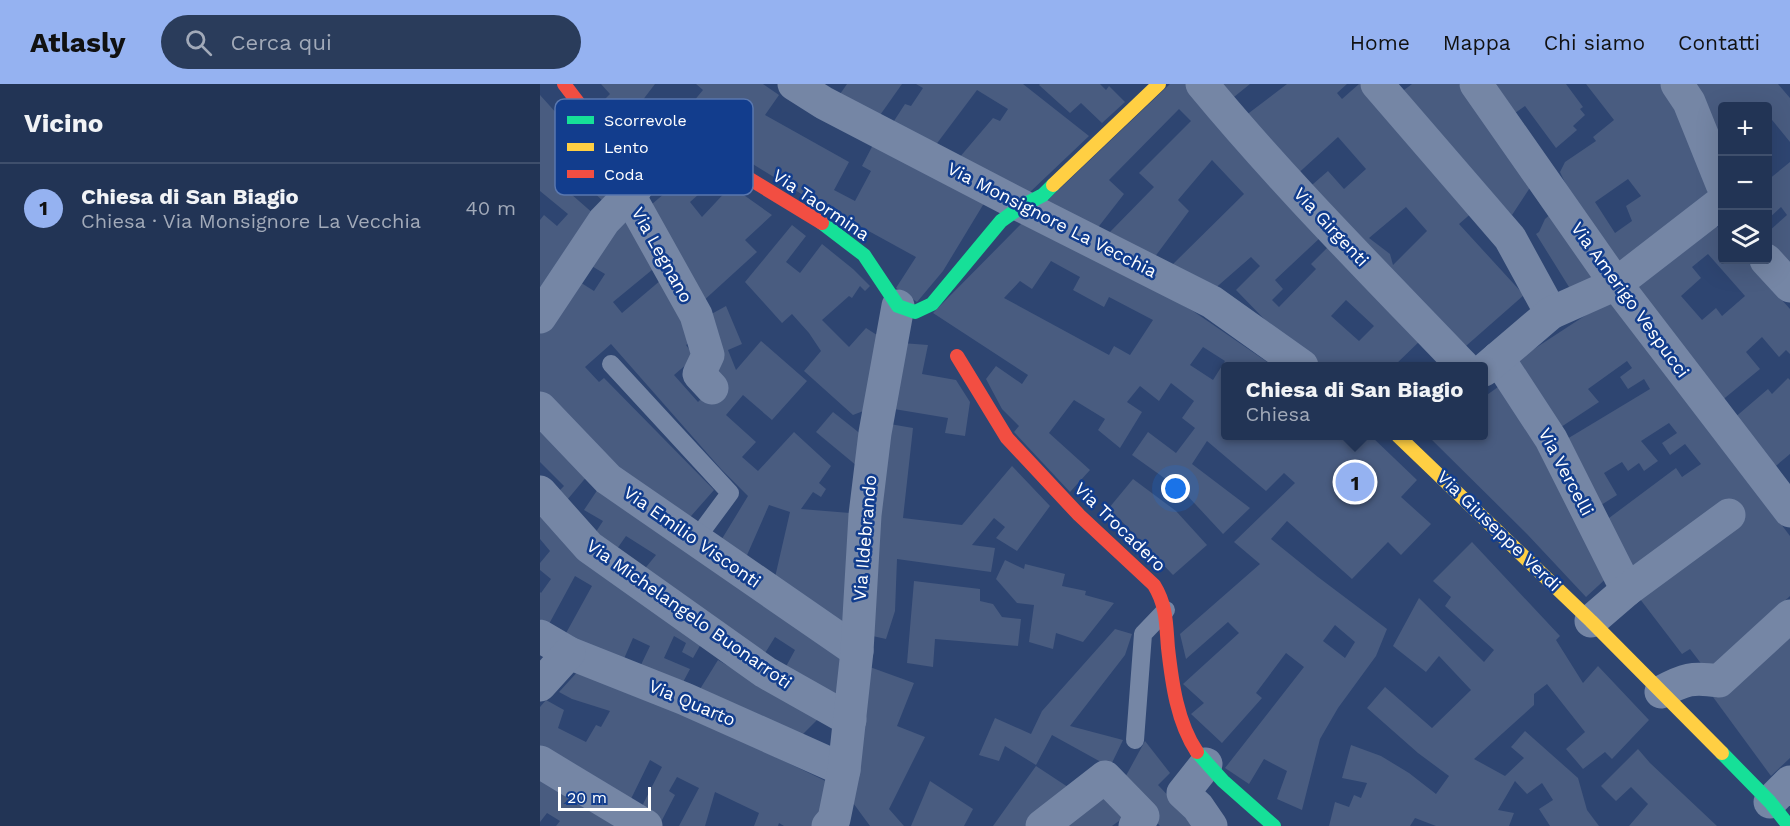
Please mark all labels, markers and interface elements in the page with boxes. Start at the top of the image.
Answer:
search box [161,15,581,69]
text: Atlasly [30,26,125,59]
icon: search [182,26,215,59]
text: Cerca qui [230,30,332,55]
text: Home [1350,30,1410,55]
text: Mappa [1443,30,1511,55]
text: Chi siamo [1544,30,1645,55]
text: Contatti [1678,30,1760,55]
legend [555,99,753,195]
map controls [1718,102,1772,264]
button: + [1718,102,1772,156]
text: Vicino [24,108,103,138]
text: Scorrevole [604,111,687,130]
text: Lento [604,138,649,157]
button: − [1718,156,1772,210]
street label: Via Monsignore La Vecchia [944,157,1161,282]
street label: Via Taormina [769,164,874,245]
text: Coda [604,165,644,184]
street label: Via Girgenti [1289,183,1373,271]
text: Chiesa di San Biagio [81,184,299,209]
text: 1 [39,196,48,220]
text: 40 m [465,196,516,220]
street label: Via Legnano [628,203,697,306]
text: Chiesa · Via Monsignore La Vecchia [81,209,421,233]
button: layers [1718,210,1772,264]
street label: Via Amerigo Vespucci [1567,218,1694,382]
popup [1221,362,1488,440]
text: Chiesa di San Biagio [1246,377,1463,402]
text: Chiesa [1246,402,1310,426]
street label: Via Vercelli [1535,424,1598,519]
pin: 1 [1336,460,1374,504]
street label: Via Giuseppe Verdi [1433,466,1566,595]
street label: Via Ildebrando [849,474,880,602]
your location [1161,474,1190,503]
street label: Via Trocadero [1070,478,1171,576]
street label: Via Emilio Visconti [620,481,765,592]
street label: Via Michelangelo Buonarroti [583,535,796,693]
street label: Via Quarto [646,675,739,730]
scale bar [558,784,651,812]
text: 20 m [567,788,607,807]

